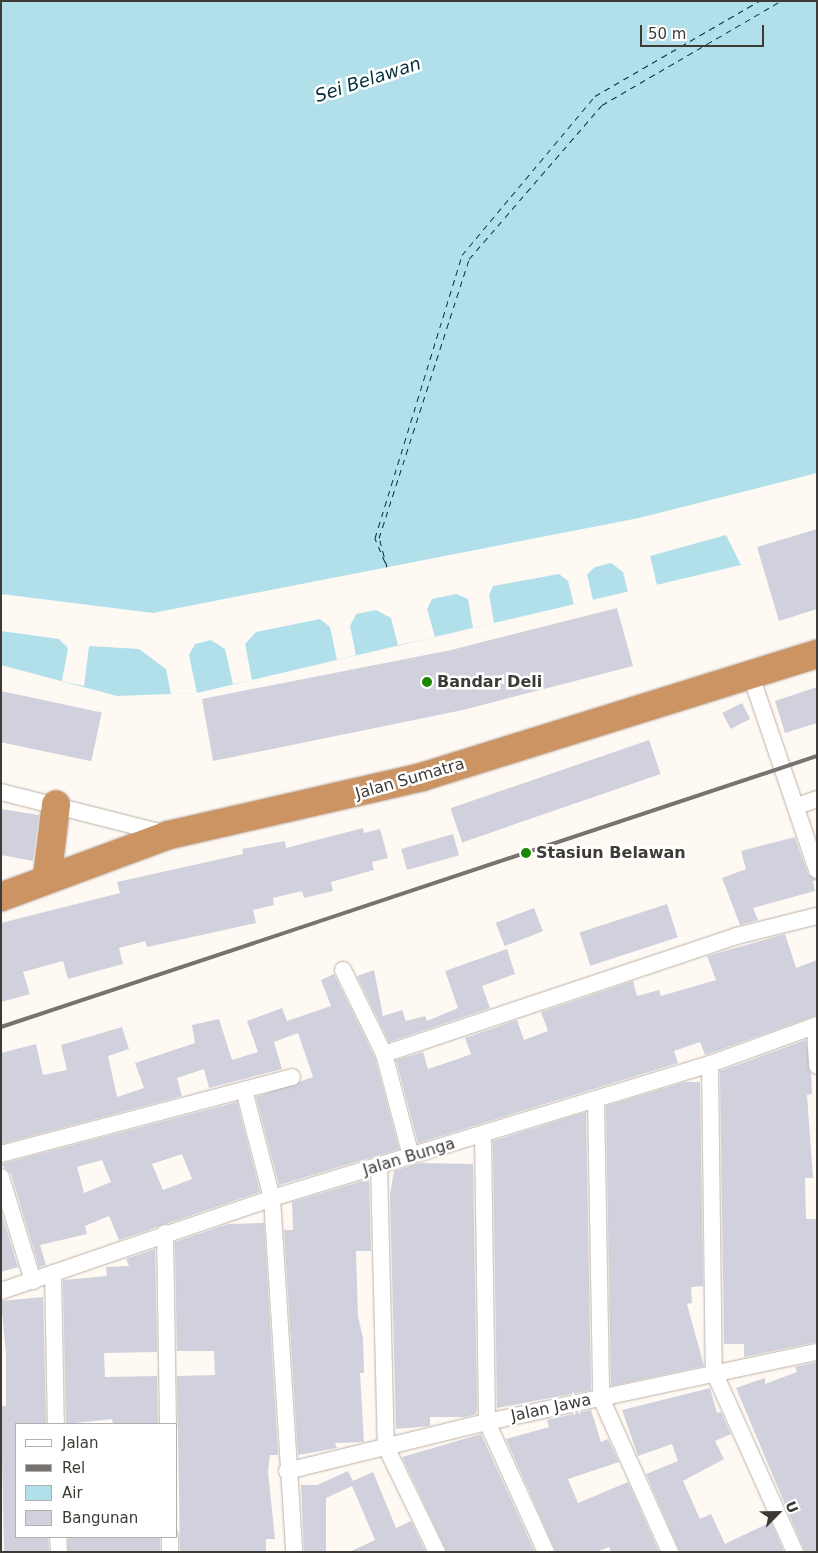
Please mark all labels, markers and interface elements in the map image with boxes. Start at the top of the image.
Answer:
scale bar [643,15,767,47]
text: 50 m [648,25,686,43]
water label: Sei Belawan [312,53,424,107]
place label: Bandar Deli [437,672,542,692]
marker: Bandar Deli [421,676,433,688]
street label: Jalan Sumatra [353,754,467,804]
place label: Stasiun Belawan [536,843,686,863]
marker: Stasiun Belawan [520,847,532,859]
street label: Jalan Bunga [361,1134,457,1180]
street label: Jalan Jawa [509,1390,593,1426]
legend [15,1423,178,1538]
text: Jalan [62,1434,98,1452]
text: Rel [62,1459,85,1477]
text: Air [62,1484,83,1502]
north arrow [753,1488,803,1538]
text: U [782,1499,801,1516]
text: Bangunan [62,1509,138,1527]

